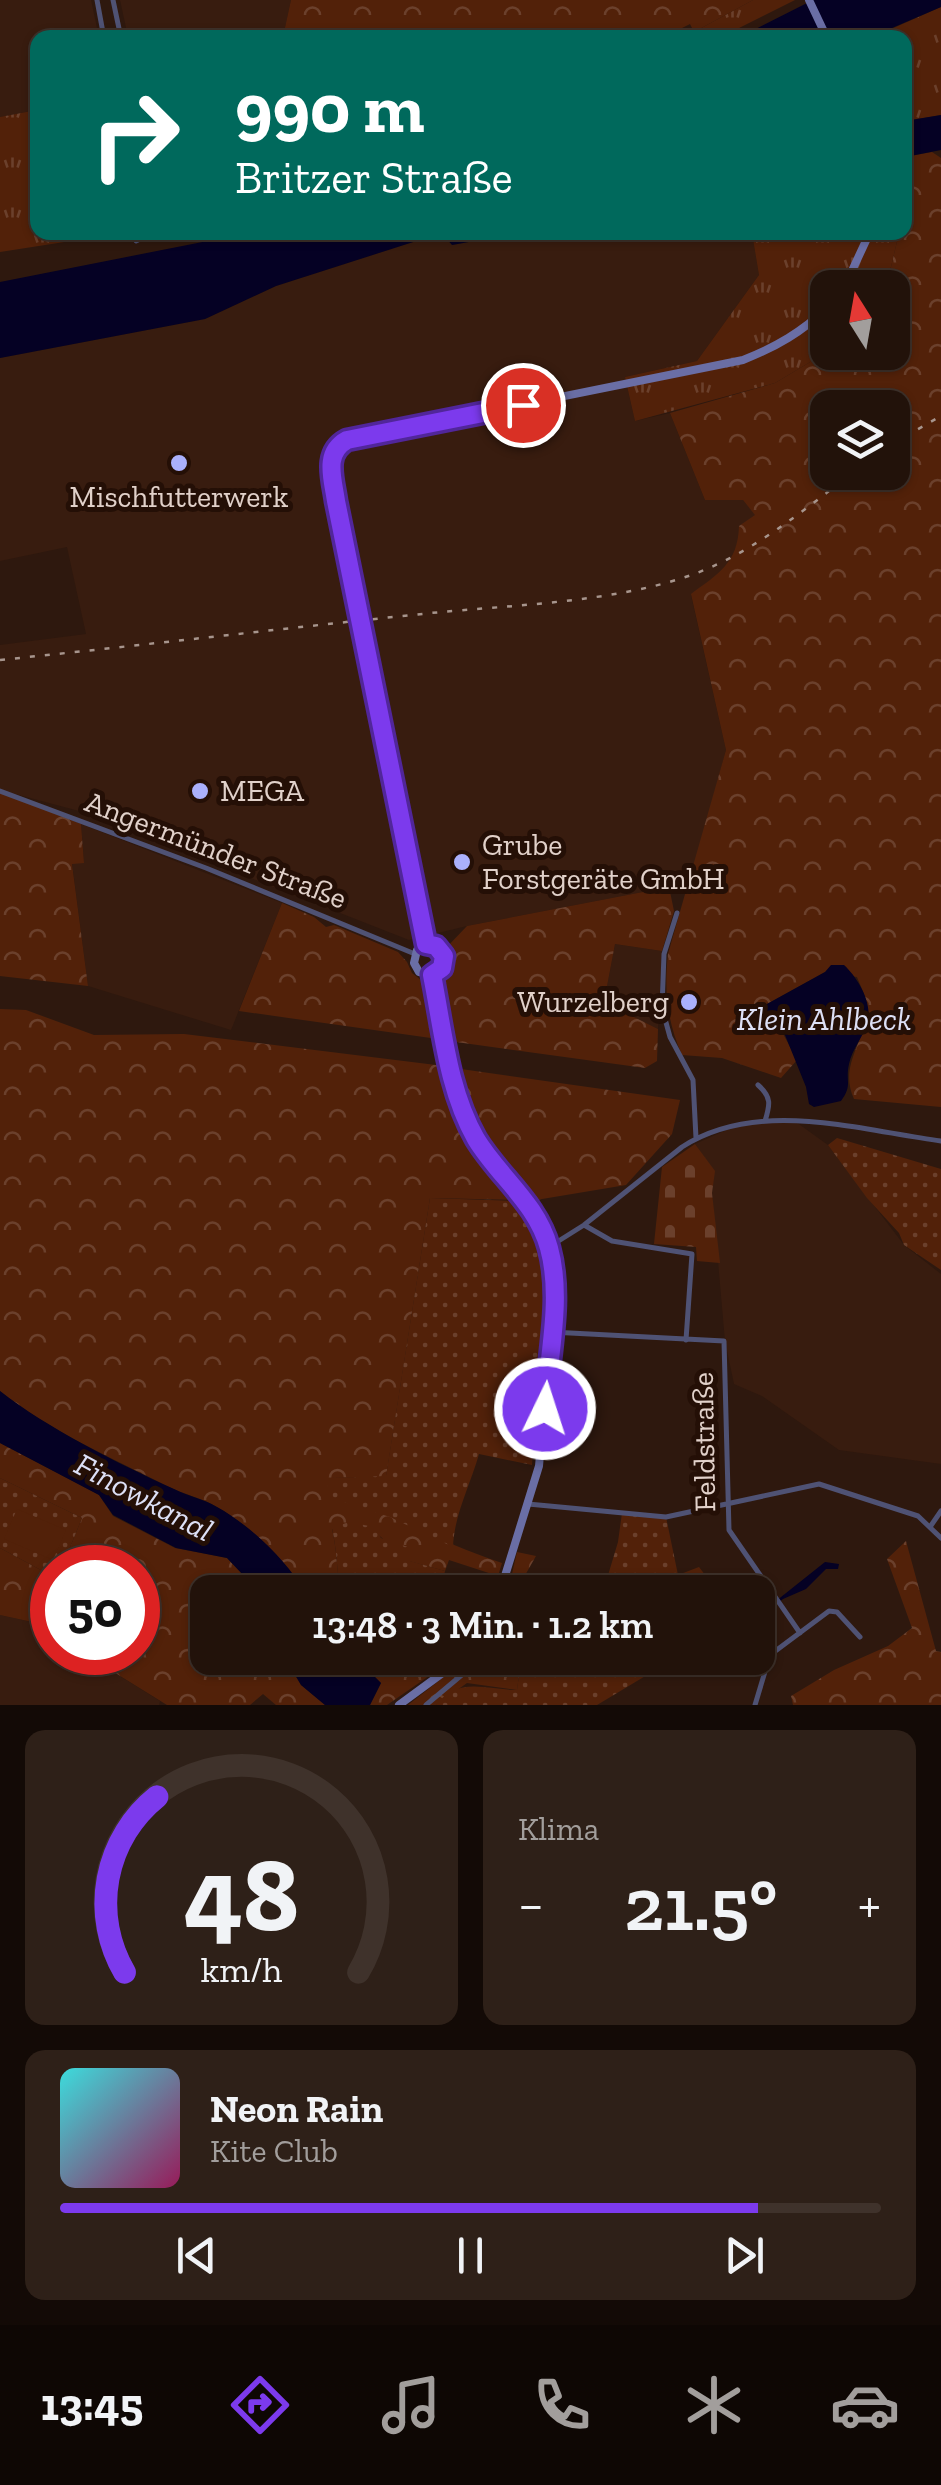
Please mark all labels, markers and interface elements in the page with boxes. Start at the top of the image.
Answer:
text: 990 m [235,66,425,150]
icon: right [70,70,200,200]
text: Britzer Straße [235,151,513,205]
north arrow [810,270,910,370]
map controls [810,270,910,490]
pin [481,363,566,448]
icon: arrive [496,378,551,433]
button: layers [810,390,910,490]
marker: Mischfutterwerk [168,452,190,474]
place label: Mischfutterwerk [70,479,289,515]
place label: MEGA [220,773,305,809]
marker: MEGA [189,780,211,802]
street label: Angermünder Straße [80,784,352,916]
place label: Grube Forstgeräte GmbH [482,827,725,897]
marker: Grube Forstgeräte GmbH [451,851,473,873]
place label: Wurzelberg [517,984,669,1020]
marker: Wurzelberg [678,991,700,1013]
water label: Klein Ahlbeck [737,1000,911,1038]
position arrow [493,1357,597,1461]
street label: Feldstraße [685,1372,723,1512]
water label: Finowkanal [69,1445,219,1549]
speed limit sign: 50 [30,1545,160,1675]
text: 13:48 · 3 Min. · 1.2 km [312,1602,653,1648]
text: Klima [518,1810,599,1848]
text: 48 [184,1832,299,1957]
text: 21.5° [624,1859,777,1949]
text: − [518,1871,544,1937]
text: + [858,1871,881,1937]
text: km/h [201,1948,282,1991]
text: Neon Rain [210,2086,383,2132]
text: Kite Club [210,2132,338,2170]
icon: previous [169,2228,224,2283]
icon: pause [443,2228,498,2283]
icon: next [717,2228,772,2283]
icon: directions [225,2370,295,2440]
icon: music [376,2370,446,2440]
icon: phone [527,2370,597,2440]
icon: climate [679,2370,749,2440]
icon: car [830,2370,900,2440]
text: 13:45 [41,2378,143,2432]

